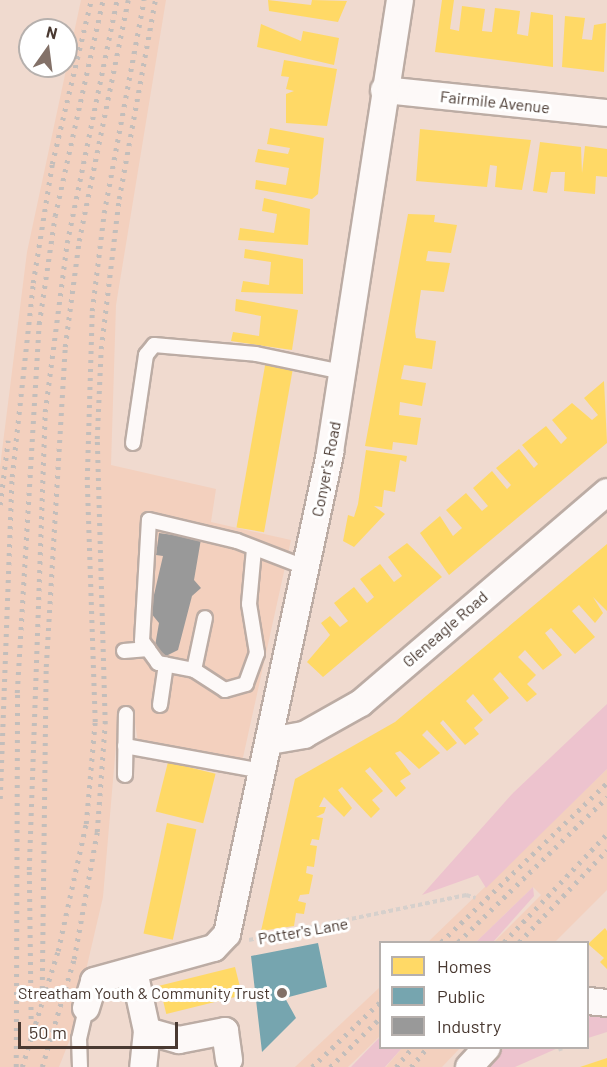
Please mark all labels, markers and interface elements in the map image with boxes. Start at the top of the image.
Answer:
north arrow [18,18,78,78]
text: N [45,21,59,42]
street label: Fairmile Avenue [439,87,551,117]
street label: Conyer's Road [307,420,345,518]
street label: Gleneagle Road [399,587,491,671]
street label: Potter's Lane [257,914,349,948]
legend [379,941,589,1049]
text: Homes [437,955,491,977]
place label: Streatham Youth & Community Trust [18,983,270,1003]
text: Public [437,985,485,1007]
marker: Streatham Youth & Community Trust [275,986,289,1000]
scale bar [21,1010,182,1048]
text: Industry [437,1015,501,1037]
text: 50 m [29,1021,67,1043]

